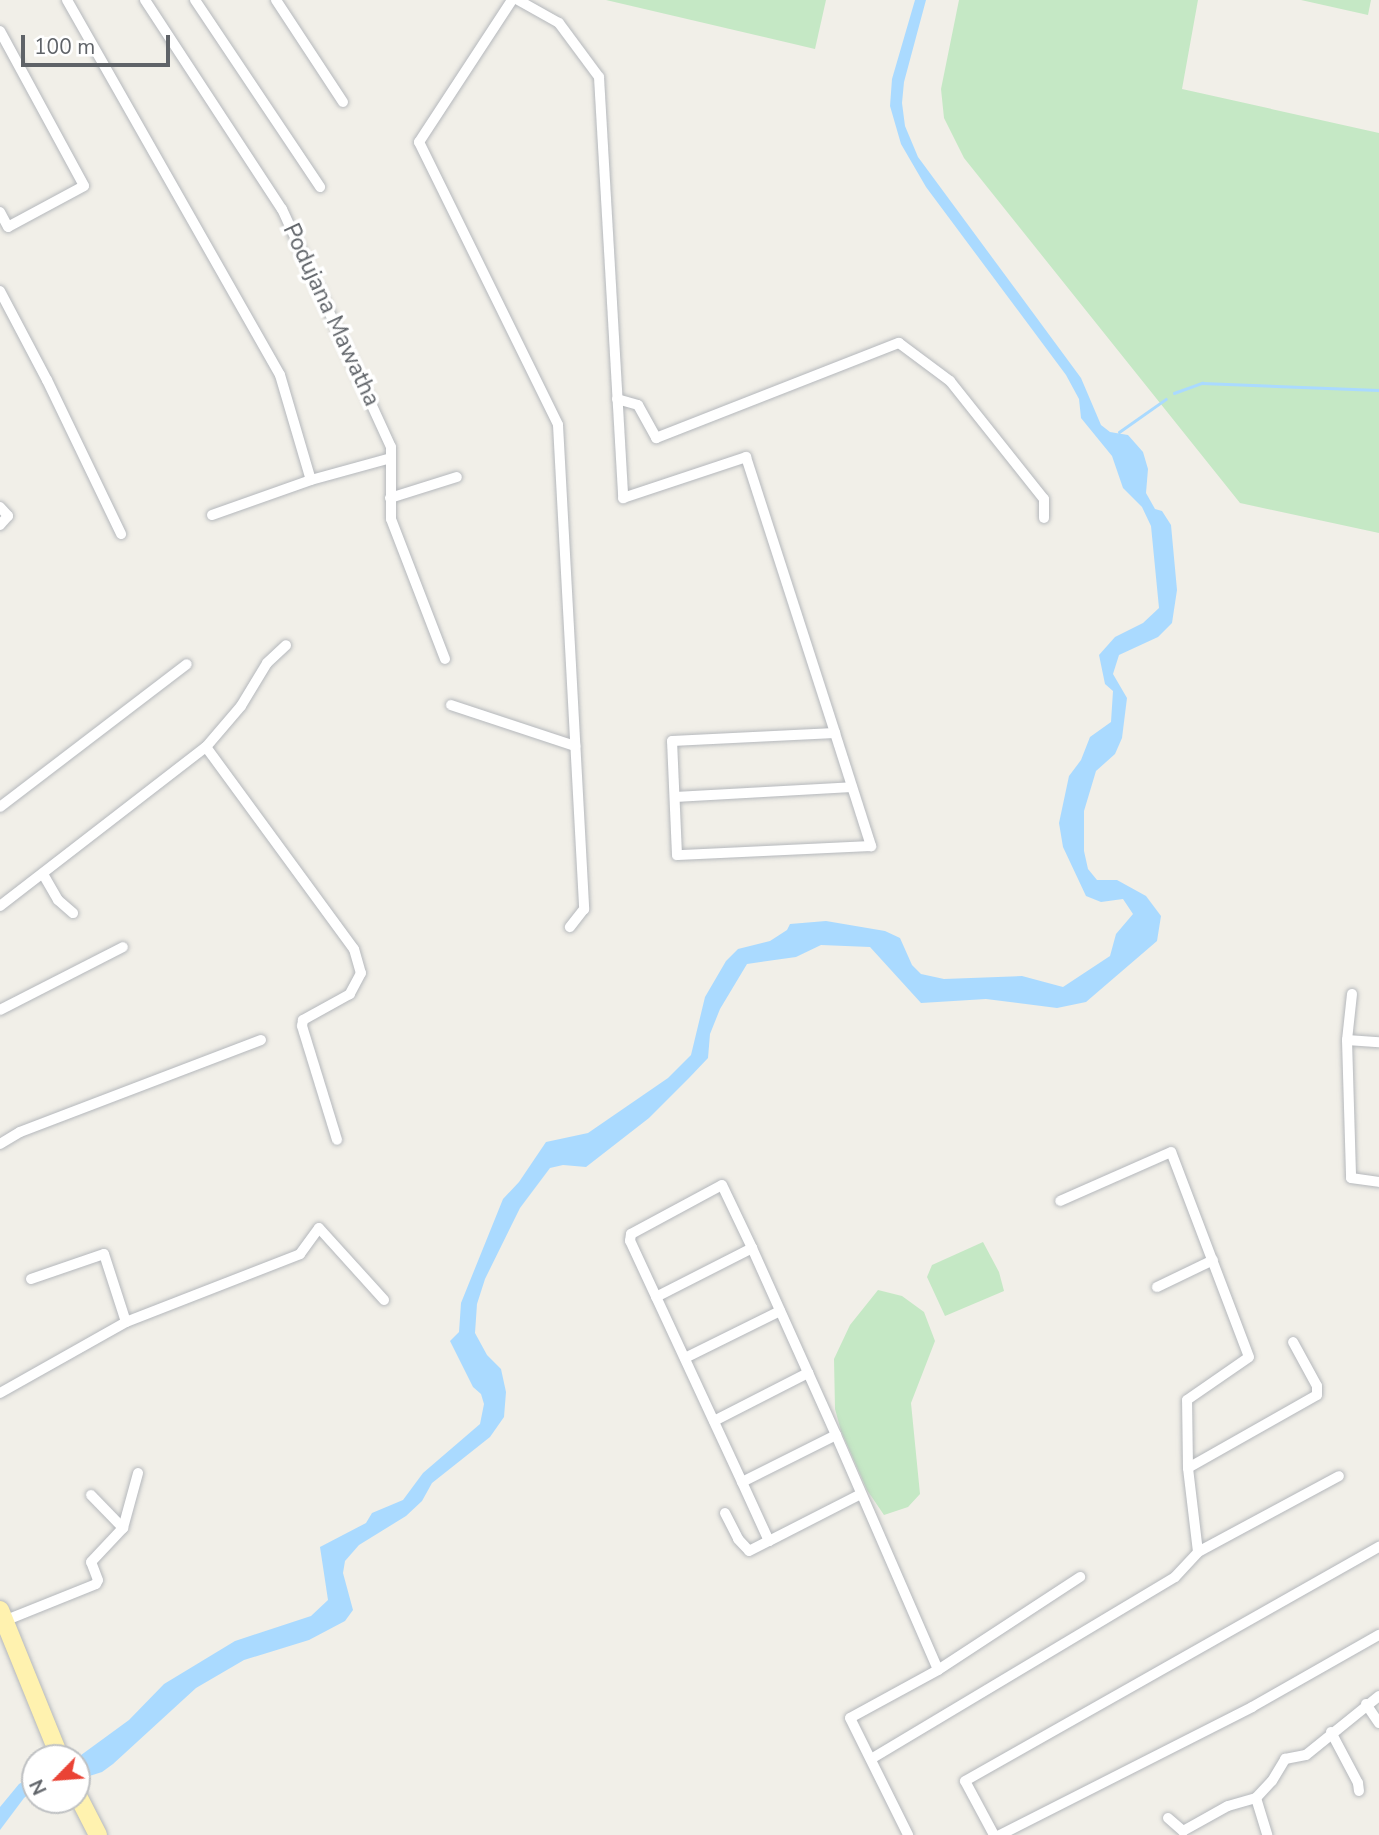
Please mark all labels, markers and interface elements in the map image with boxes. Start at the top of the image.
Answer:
scale bar [24,21,173,65]
text: 100 m [34,33,95,61]
street label: Podujana Mawatha [277,219,385,411]
north arrow [21,1744,91,1814]
text: N [24,1775,54,1799]

